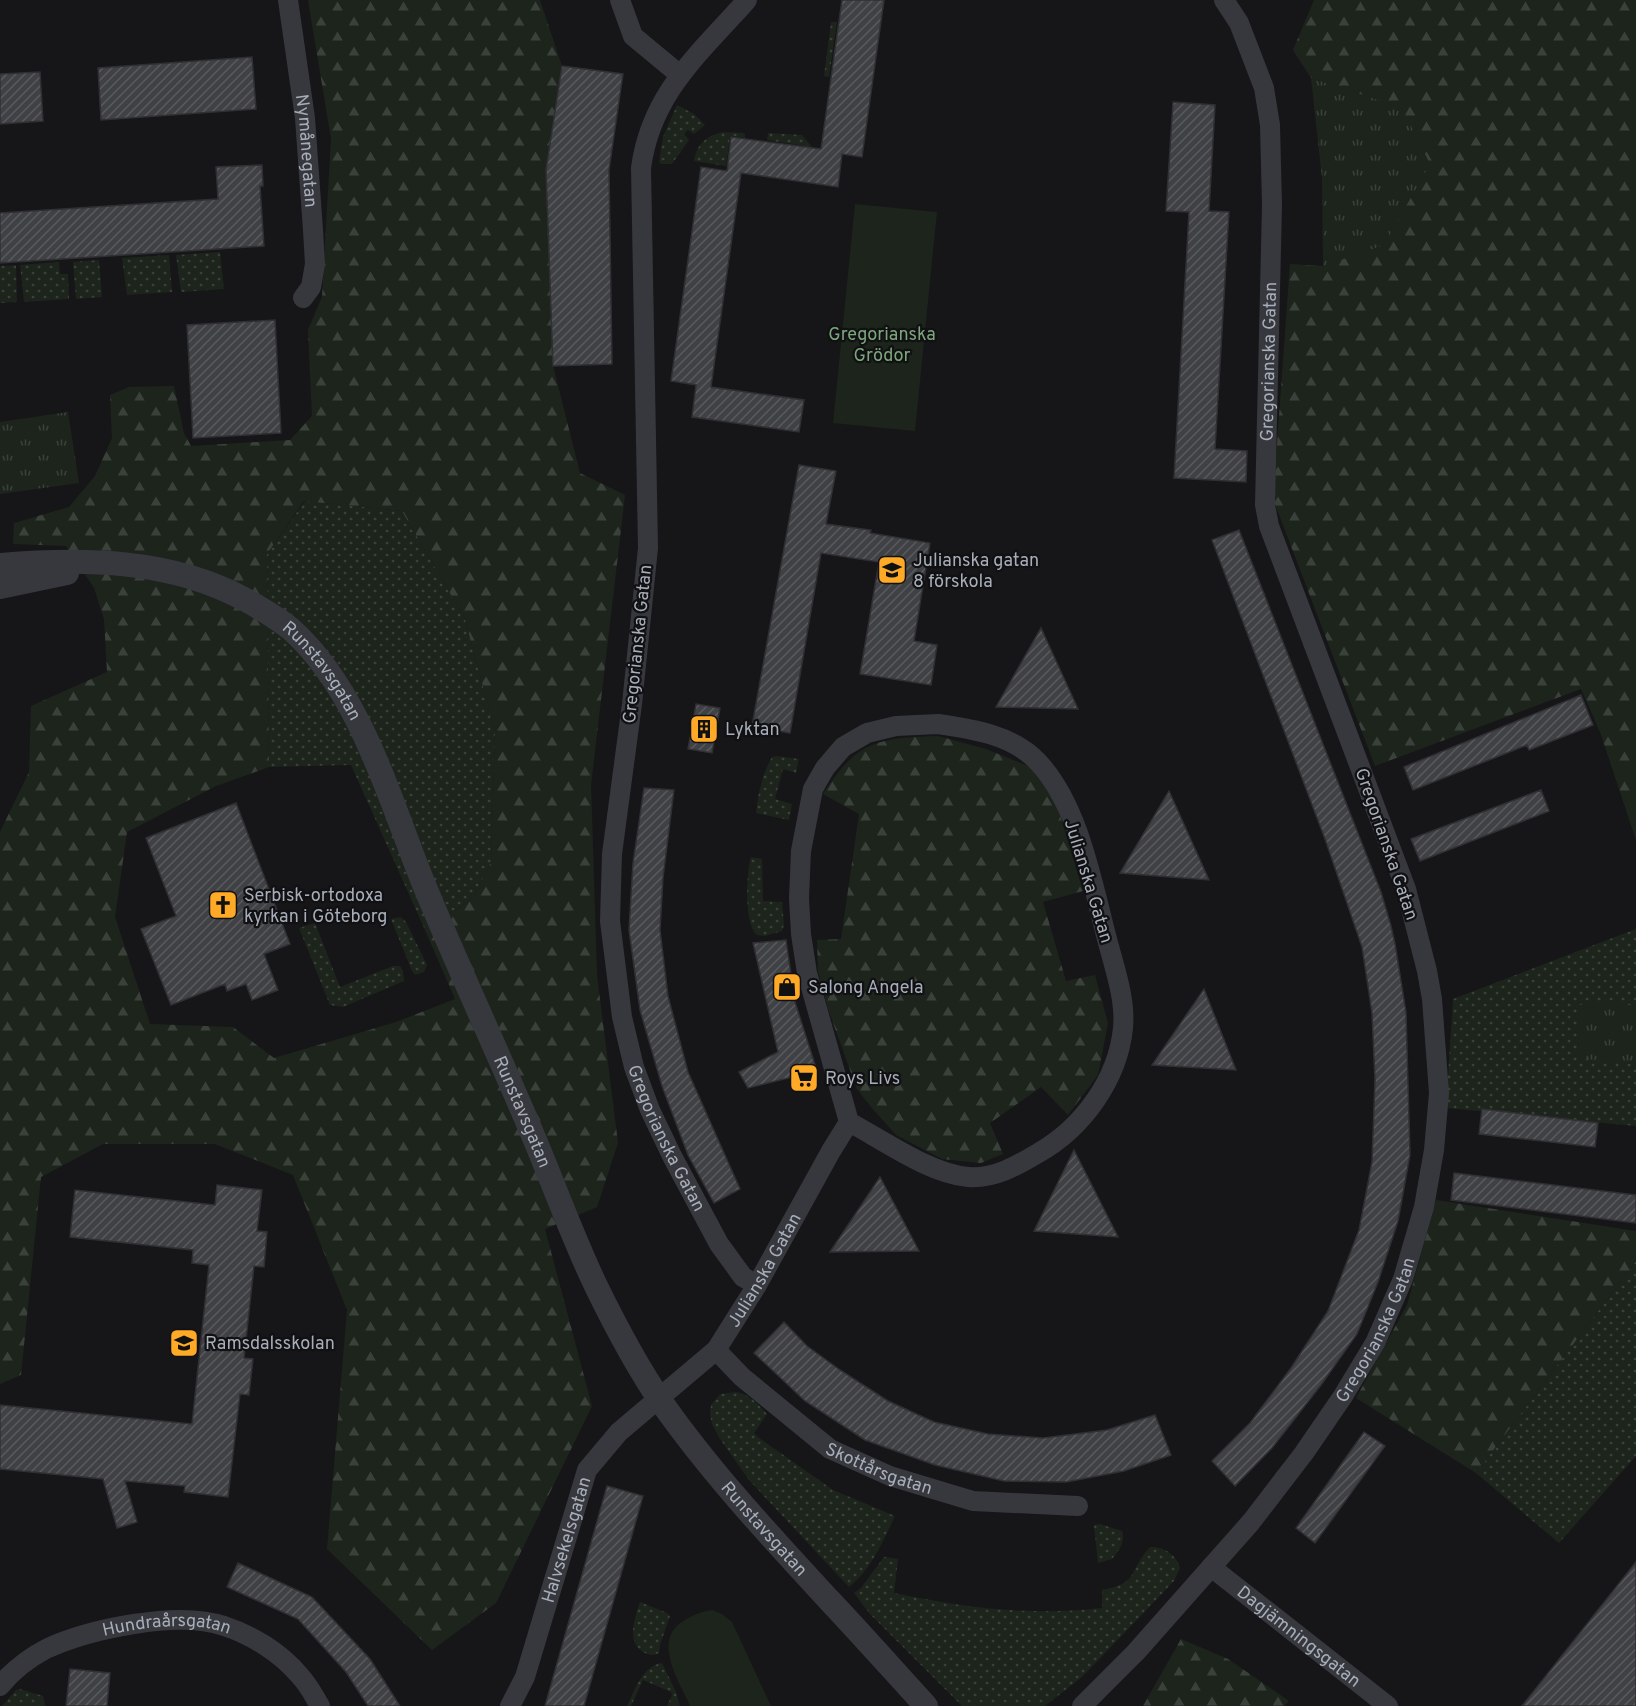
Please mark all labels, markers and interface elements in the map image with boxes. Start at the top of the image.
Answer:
street label: Nymånegatan [289,93,321,208]
street label: Gregorianska Gatan [1256,282,1283,442]
park label: Gregorianska Grödor [828,324,936,368]
place label: Julianska gatan 8 förskola [913,550,1039,594]
school or university icon: Julianska gatan 8 förskola [876,554,908,586]
street label: Gregorianska Gatan [619,564,658,725]
street label: Runstavsgatan [277,617,366,725]
building icon: Lyktan [688,713,720,745]
place label: Lyktan [725,719,780,742]
street label: Gregorianska Gatan [1349,765,1422,924]
street label: Julianska Gatan [1058,817,1117,946]
place label: Serbisk-ortodoxa kyrkan i Göteborg [244,885,387,929]
church icon: Serbisk-ortodoxa kyrkan i Göteborg [207,889,239,921]
shop icon: Salong Angela [771,971,803,1003]
place label: Salong Angela [808,977,924,1000]
street label: Runstavsgatan [487,1053,555,1171]
street label: Gregorianska Gatan [621,1062,710,1216]
supermarket icon: Roys Livs [788,1062,820,1094]
place label: Roys Livs [825,1068,900,1091]
street label: Julianska Gatan [723,1209,808,1332]
street label: Gregorianska Gatan [1331,1255,1422,1408]
school or university icon: Ramsdalsskolan [168,1327,200,1359]
place label: Ramsdalsskolan [205,1333,335,1356]
street label: Skottårsgatan [821,1438,935,1501]
street label: Halvsekelsgatan [538,1474,597,1606]
street label: Runstavsgatan [715,1477,812,1582]
street label: Dagjämningsgatan [1231,1582,1365,1693]
street label: Hundraårsgatan [100,1610,234,1643]

